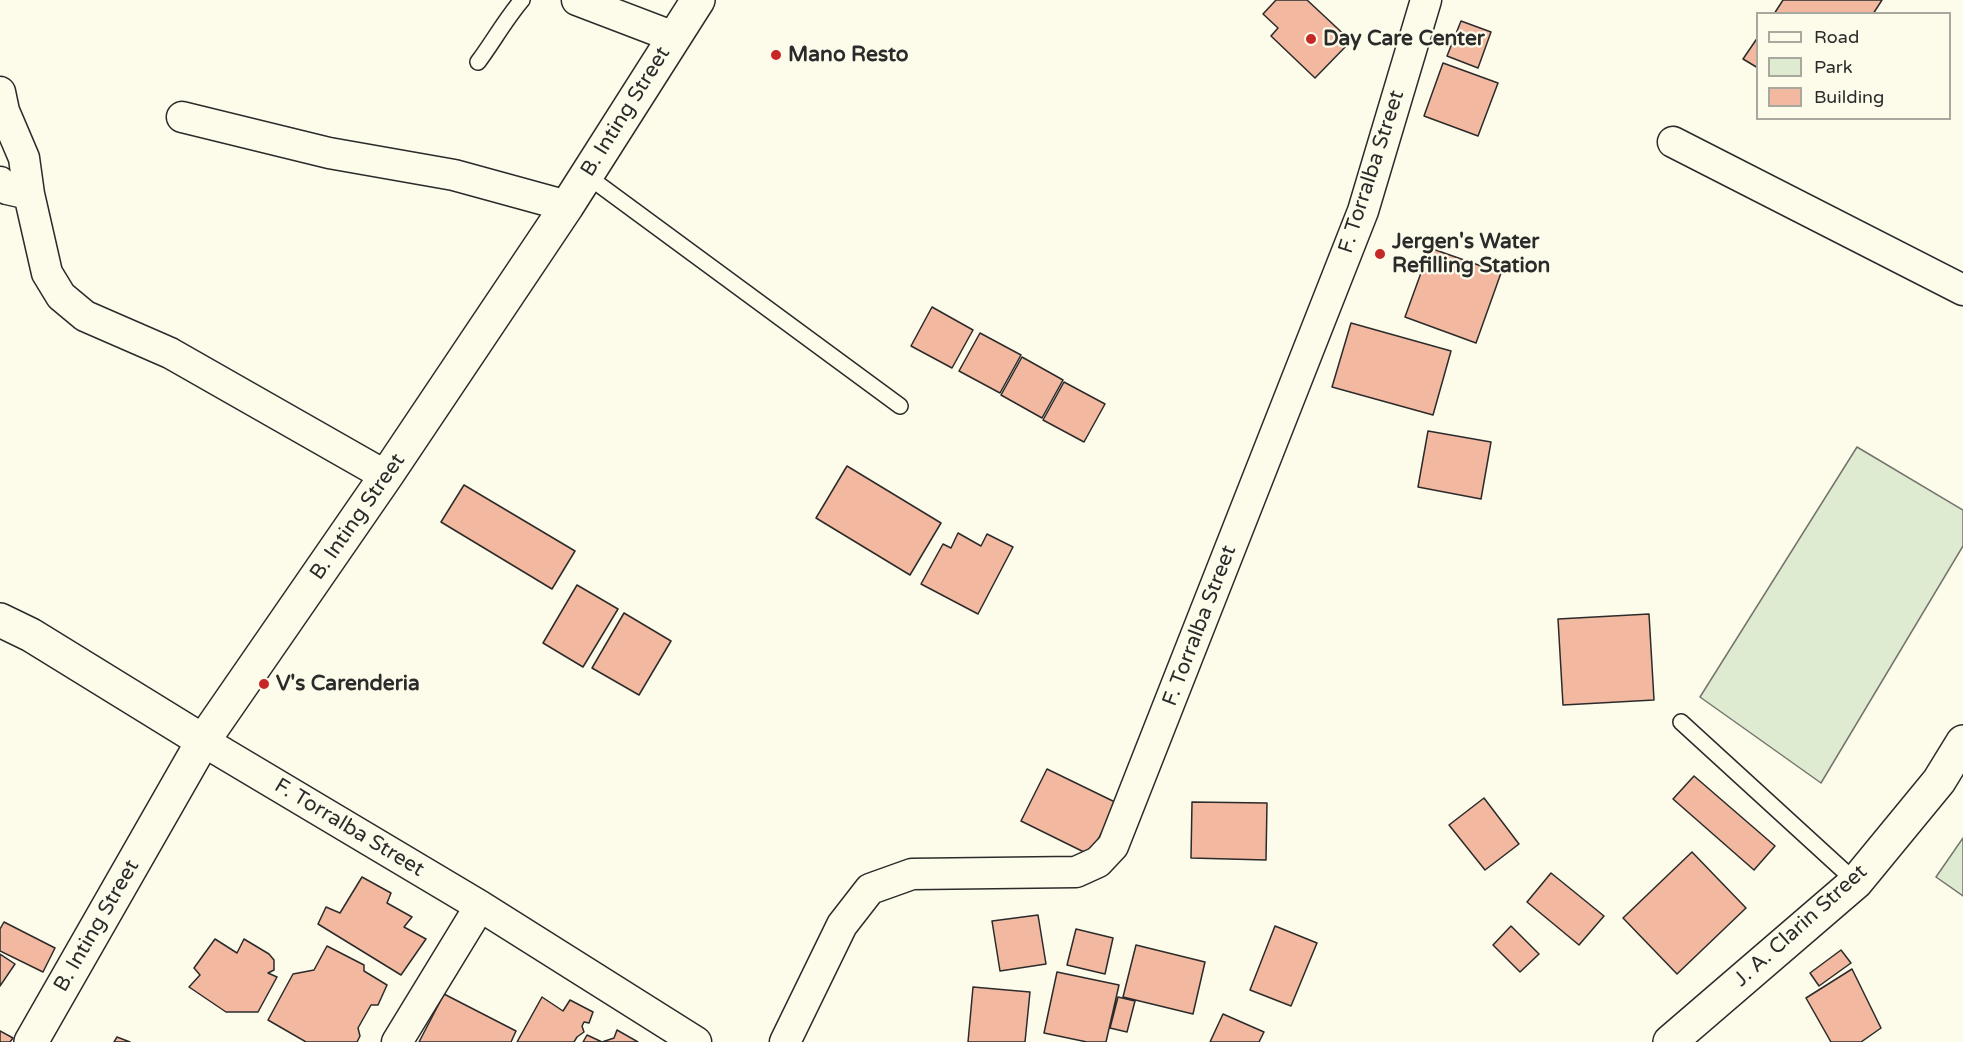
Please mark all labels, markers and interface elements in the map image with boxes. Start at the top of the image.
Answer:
legend [1756,12,1951,120]
place label: Day Care Center [1323,26,1485,52]
text: Road [1814,26,1859,48]
marker: Day Care Center [1304,32,1318,46]
street label: B. Inting Street [576,42,676,182]
place label: Mano Resto [788,42,909,68]
marker: Mano Resto [769,48,783,62]
text: Park [1814,56,1852,78]
text: Building [1814,86,1884,108]
street label: F. Torralba Street [1334,87,1410,257]
place label: Jergen's Water Refilling Station [1392,229,1550,279]
marker: Jergen's Water Refilling Station [1373,247,1387,261]
street label: B. Inting Street [305,449,411,585]
street label: F. Torralba Street [1158,542,1242,710]
place label: V's Carenderia [276,671,420,697]
marker: V's Carenderia [257,677,271,691]
street label: F. Torralba Street [270,773,428,883]
street label: B. Inting Street [49,855,145,997]
street label: J. A. Clarin Street [1729,860,1873,992]

